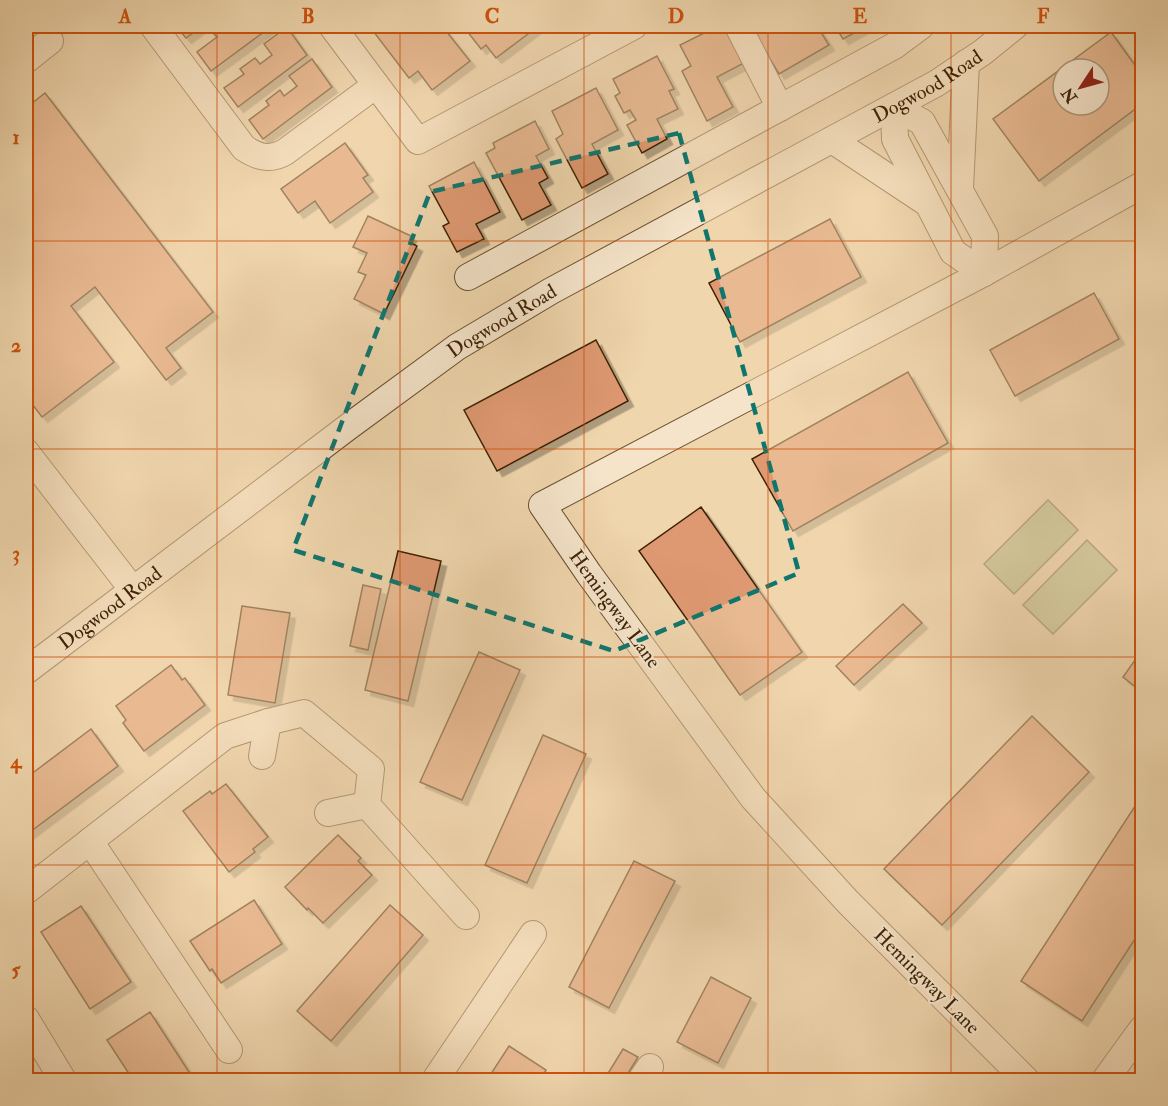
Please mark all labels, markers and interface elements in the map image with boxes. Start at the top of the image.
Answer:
text: A [118,4,132,29]
text: B [301,4,315,29]
text: C [485,4,499,29]
text: D [668,4,684,29]
text: E [853,4,868,29]
text: F [1037,4,1050,29]
street label: Dogwood Road [868,44,987,128]
north arrow [1051,57,1111,117]
text: N [1057,83,1083,108]
text: 1 [12,125,20,150]
street label: Dogwood Road [442,278,561,363]
text: 2 [11,333,21,358]
text: 3 [12,541,20,566]
street label: Hemingway Lane [564,545,666,673]
street label: Dogwood Road [53,560,166,655]
text: 4 [10,749,23,774]
street label: Hemingway Lane [869,923,985,1039]
text: 5 [12,957,22,982]

